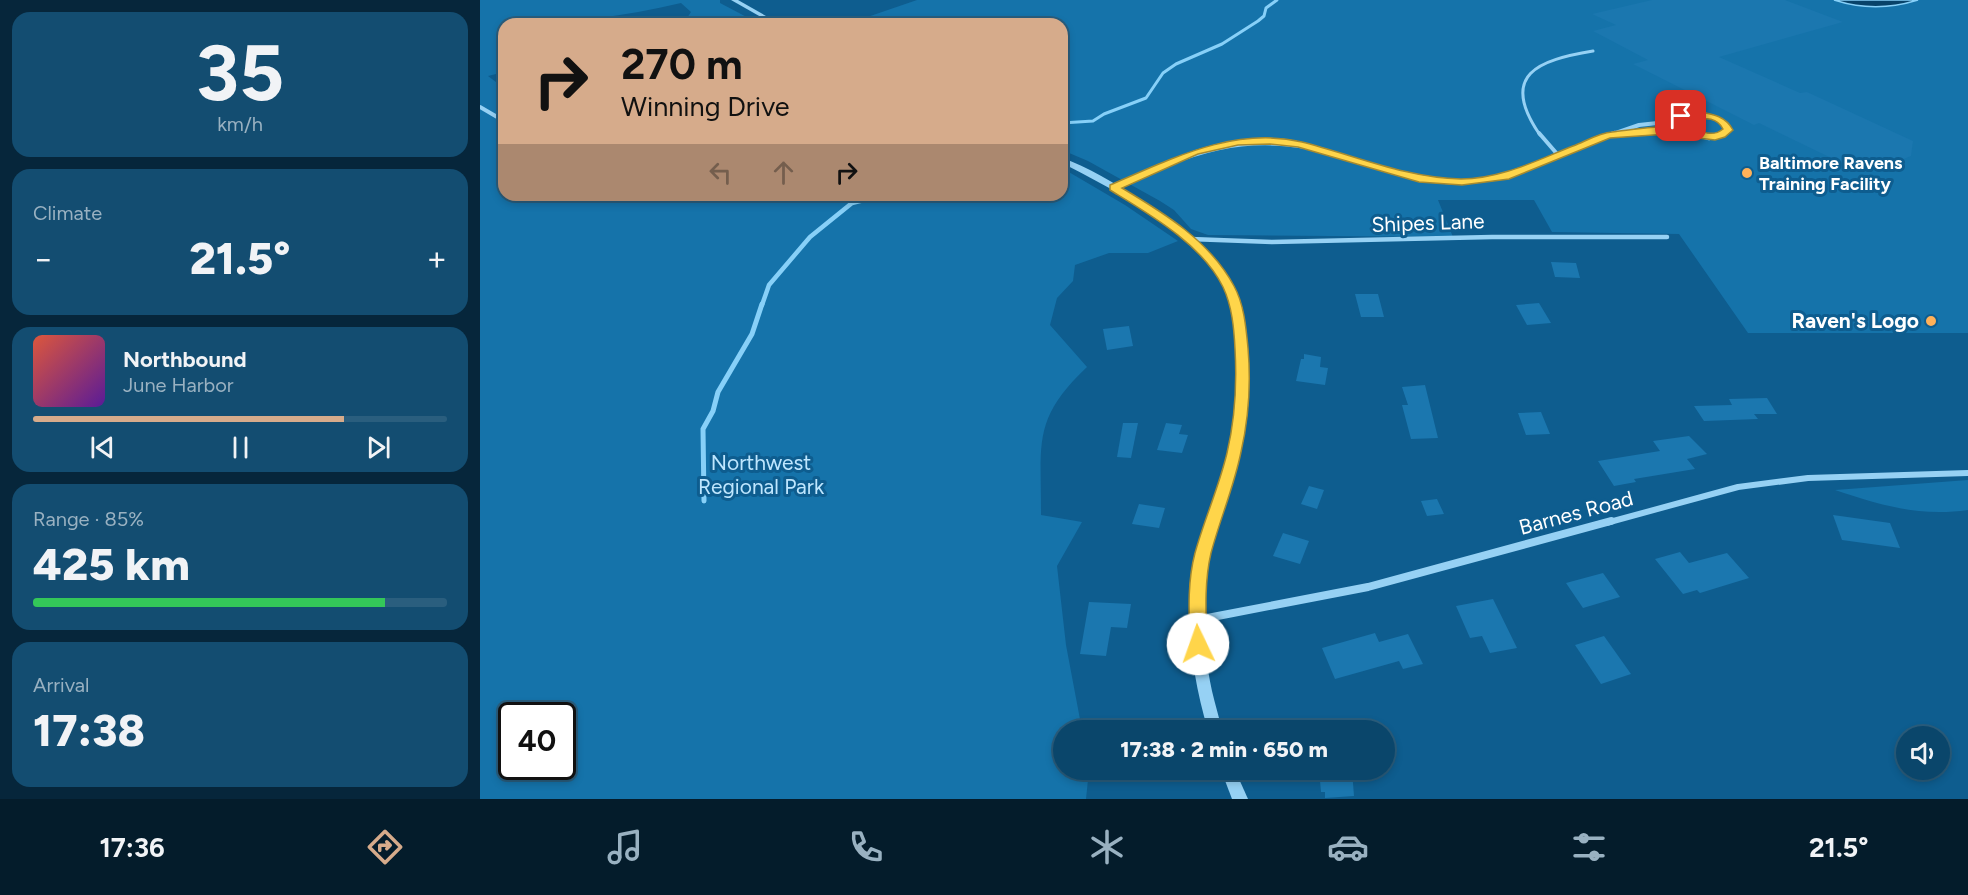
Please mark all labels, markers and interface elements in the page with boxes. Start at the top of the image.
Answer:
text: 35 [196,26,284,120]
text: 270 m [621,39,743,90]
icon: right [522,42,600,120]
text: Winning Drive [621,90,790,123]
pin [1655,90,1706,141]
icon: arrive [1664,99,1697,132]
text: km/h [217,112,263,136]
place label: Baltimore Ravens Training Facility [1759,152,1903,195]
icon: left [704,156,737,189]
icon: ahead [767,156,800,189]
icon: right [830,156,863,189]
marker: Baltimore Ravens Training Facility [1740,166,1754,180]
text: Climate [33,201,102,225]
street label: Shipes Lane [1371,208,1485,237]
text: 21.5° [189,231,291,285]
text: − [33,239,54,278]
text: + [426,239,447,278]
place label: Raven's Logo [1791,308,1919,333]
marker: Raven's Logo [1924,314,1938,328]
text: Northbound [123,346,247,373]
text: June Harbor [123,373,234,397]
icon: previous [86,431,119,464]
icon: pause [224,431,257,464]
icon: next [362,431,395,464]
park label: Northwest Regional Park [698,450,825,499]
street label: Barnes Road [1516,485,1636,540]
text: Range · 85% [33,507,144,531]
text: 425 km [33,537,190,591]
position arrow [1166,612,1230,676]
text: Arrival [33,673,89,697]
speed limit sign: 40 [498,702,576,780]
text: 17:38 [33,703,145,757]
map controls [1896,726,1950,780]
button: sound [1896,726,1950,780]
text: 17:38 · 2 min · 650 m [1120,736,1328,763]
icon: directions [364,826,406,868]
icon: music [604,826,646,868]
icon: phone [845,826,887,868]
icon: climate [1086,826,1128,868]
icon: car [1327,826,1369,868]
icon: filters [1568,826,1610,868]
text: 17:36 [99,831,165,864]
text: 21.5° [1809,831,1869,864]

